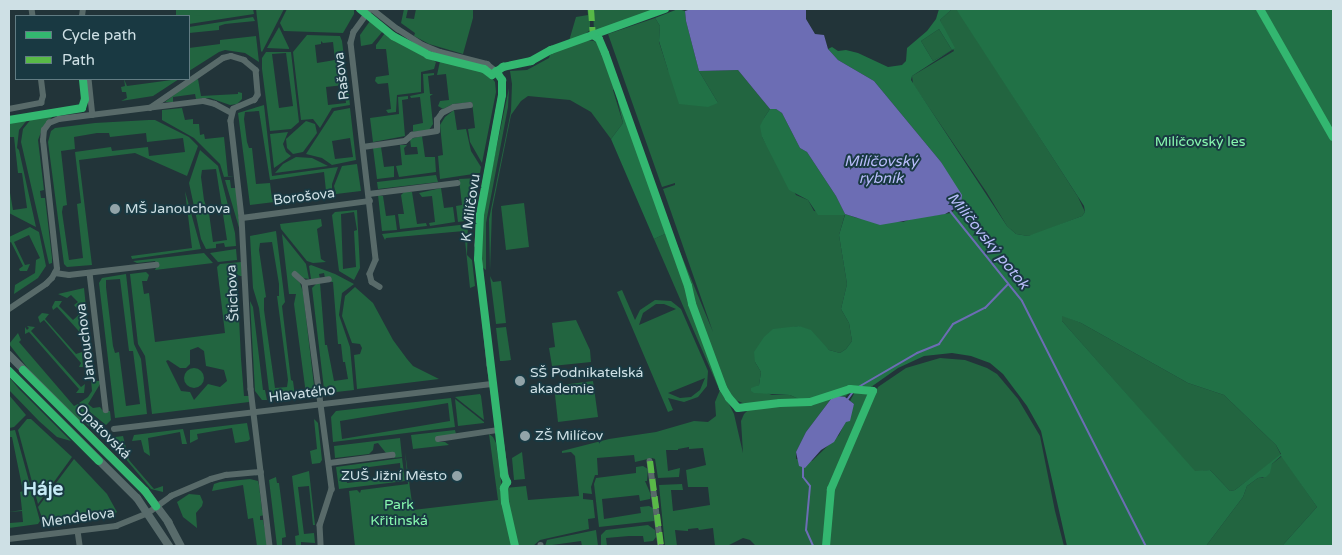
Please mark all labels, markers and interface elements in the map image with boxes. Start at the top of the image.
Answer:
legend [15,15,190,80]
text: Cycle path [62,26,136,44]
text: Path [62,51,95,69]
street label: Rašova [331,51,353,101]
park label: Milíčovský les [1155,134,1245,150]
water label: Milíčovský rybník [844,152,918,187]
street label: K Milíčovu [458,173,484,243]
street label: Borošova [272,185,336,209]
water label: Milíčovský potok [943,189,1033,293]
place label: MŠ Janouchova [125,201,230,217]
marker: MŠ Janouchova [109,203,121,215]
street label: Štichova [223,264,243,322]
street label: Janouchova [73,302,99,384]
place label: SŠ Podnikatelská akademie [530,365,643,398]
marker: SŠ Podnikatelská akademie [514,375,526,387]
street label: Hlavatého [268,382,336,406]
street label: Opatovská [72,401,134,463]
place label: ZŠ Milíčov [535,428,603,444]
marker: ZŠ Milíčov [519,430,531,442]
place label: ZUŠ Jižní Město [341,468,447,484]
marker: ZUŠ Jižní Město [451,470,463,482]
district label: Háje [23,479,63,501]
park label: Park Křitinská [370,497,428,530]
street label: Mendelova [40,505,116,531]

